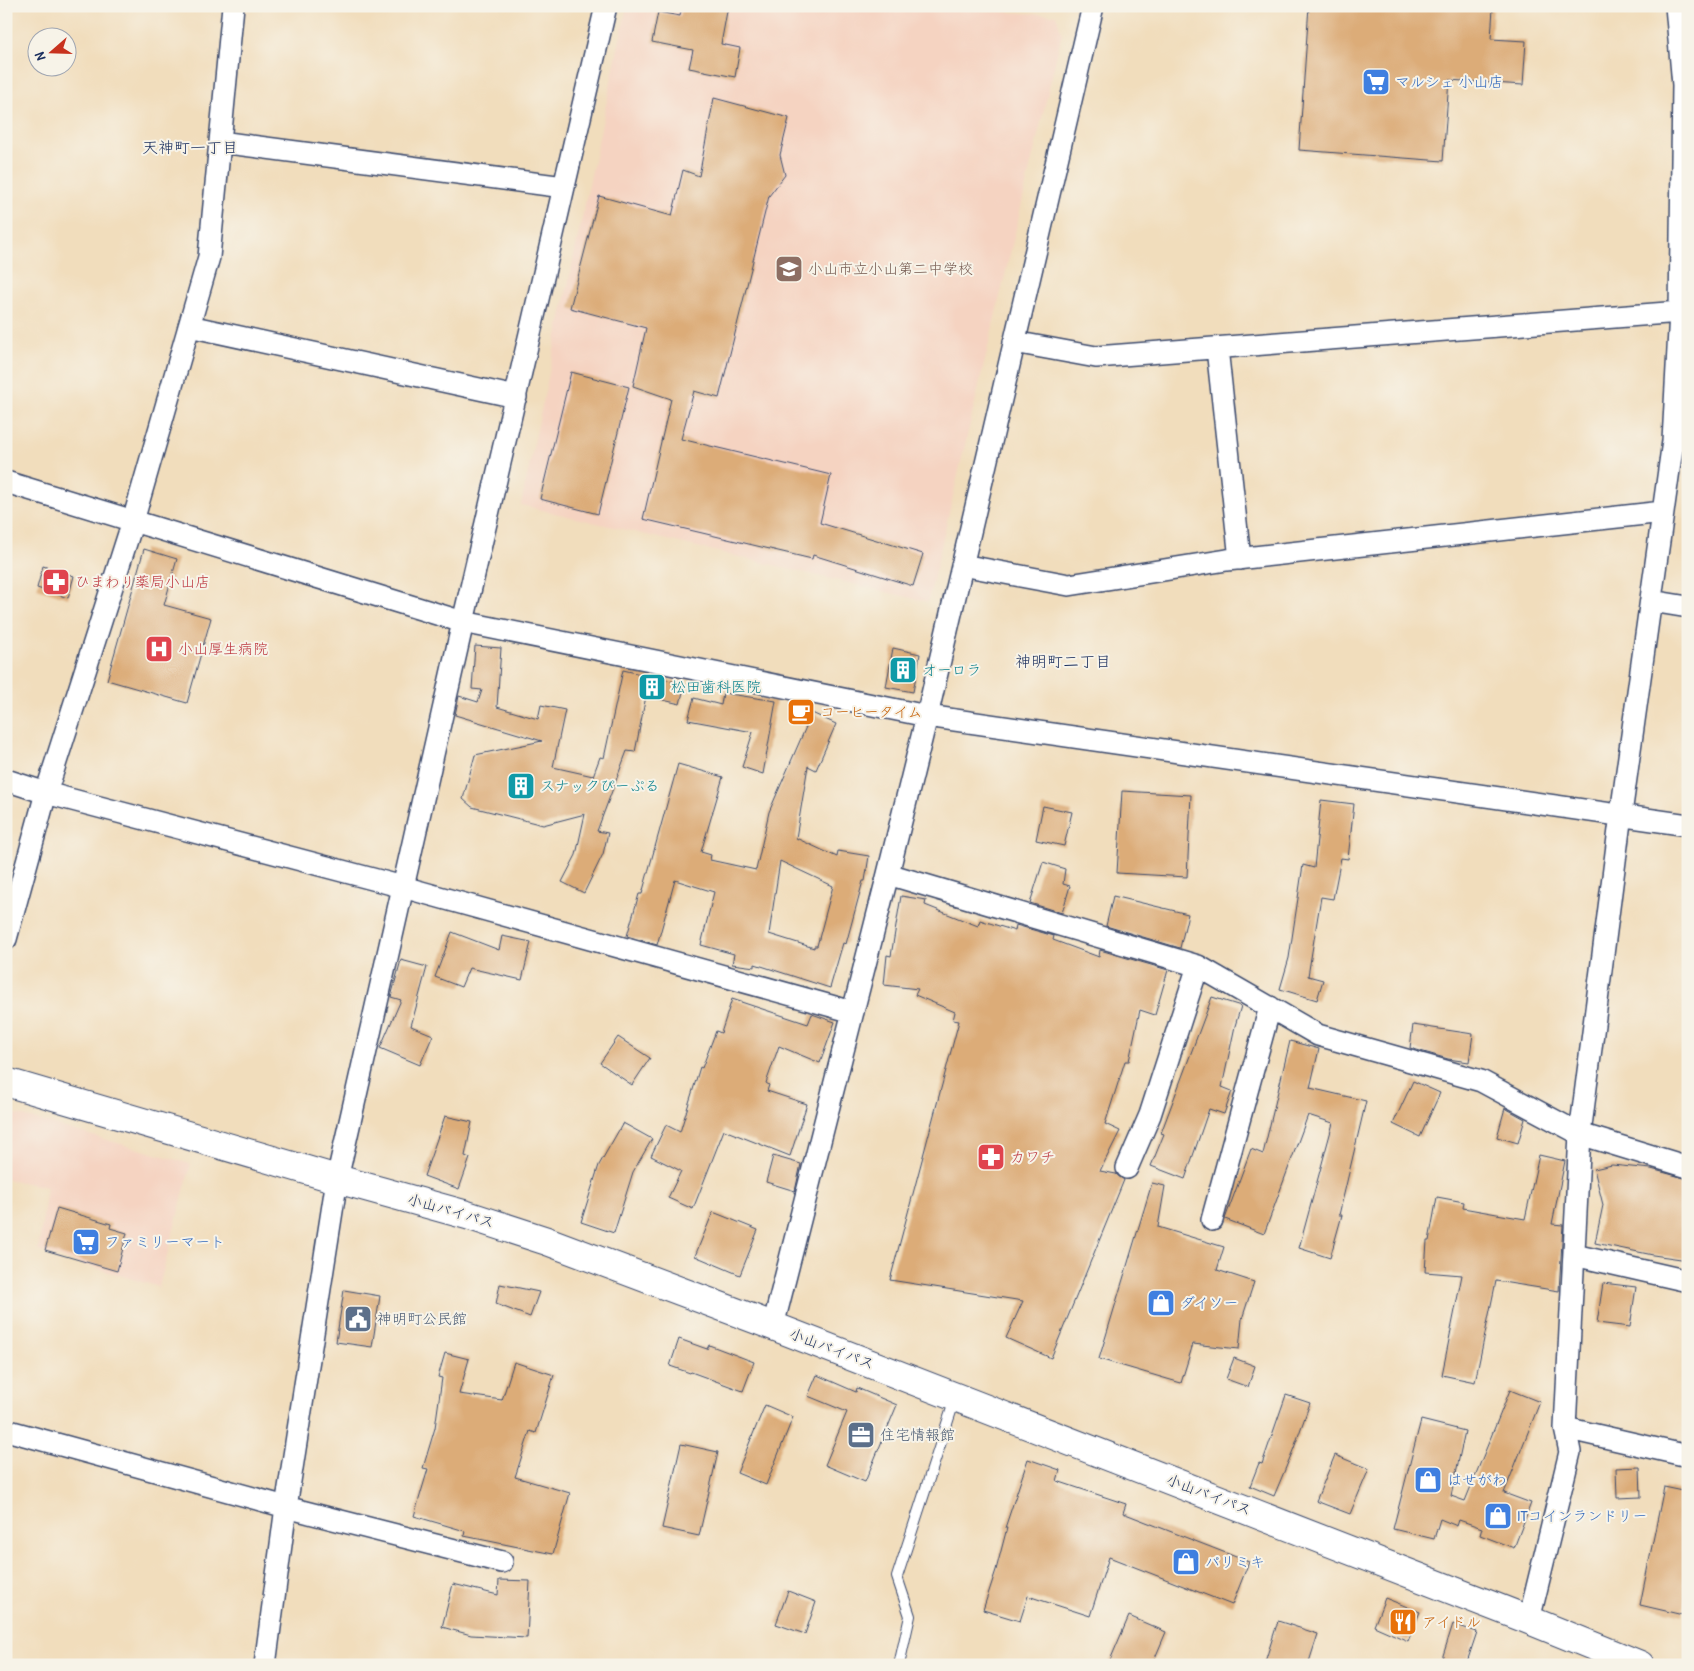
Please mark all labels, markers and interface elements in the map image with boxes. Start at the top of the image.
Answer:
north arrow [28,28,78,78]
text: N [29,49,50,63]
supermarket icon: マルシェ 小山店 [1361,67,1391,97]
place label: マルシェ 小山店 [1395,71,1503,92]
district label: 天神町一丁目 [142,136,238,158]
school or university icon: 小山市立小山第二中学校 [774,254,804,284]
place label: 小山市立小山第二中学校 [808,258,973,279]
pharmacy icon: ひまわり薬局小山店 [41,567,71,597]
place label: ひまわり薬局小山店 [75,571,210,592]
hospital icon: 小山厚生病院 [144,634,174,664]
place label: 小山厚生病院 [178,638,268,659]
district label: 神明町二丁目 [1015,650,1111,672]
building icon: オーロラ [888,655,918,685]
place label: オーロラ [922,659,981,680]
building icon: 松田歯科医院 [637,672,667,702]
place label: 松田歯科医院 [671,676,761,697]
cafe icon: コーヒータイム [786,697,816,727]
place label: コーヒータイム [820,701,923,722]
building icon: スナックぴーぷる [506,771,536,801]
place label: スナックぴーぷる [540,775,660,796]
pharmacy icon: カワチ [976,1142,1006,1172]
place label: カワチ [1010,1146,1055,1167]
street label: 小山バイパス [405,1188,497,1233]
supermarket icon: ファミリーマート [71,1227,101,1257]
place label: ファミリーマート [105,1231,225,1252]
shop icon: ダイソー [1146,1288,1176,1318]
place label: ダイソー [1180,1292,1239,1313]
public building icon: 神明町公民館 [343,1304,373,1334]
place label: 神明町公民館 [377,1308,467,1329]
street label: 小山バイパス [787,1323,878,1374]
office icon: 住宅情報館 [846,1420,876,1450]
place label: 住宅情報館 [880,1424,955,1445]
shop icon: はせがわ [1413,1465,1443,1495]
street label: 小山バイパス [1164,1469,1255,1520]
place label: はせがわ [1447,1469,1507,1490]
shop icon: ITコインランドリー [1483,1501,1513,1531]
place label: ITコインランドリー [1517,1505,1648,1526]
shop icon: パリミキ [1171,1547,1201,1577]
place label: パリミキ [1205,1551,1265,1572]
restaurant icon: アイドル [1388,1607,1418,1637]
place label: アイドル [1422,1611,1481,1632]

